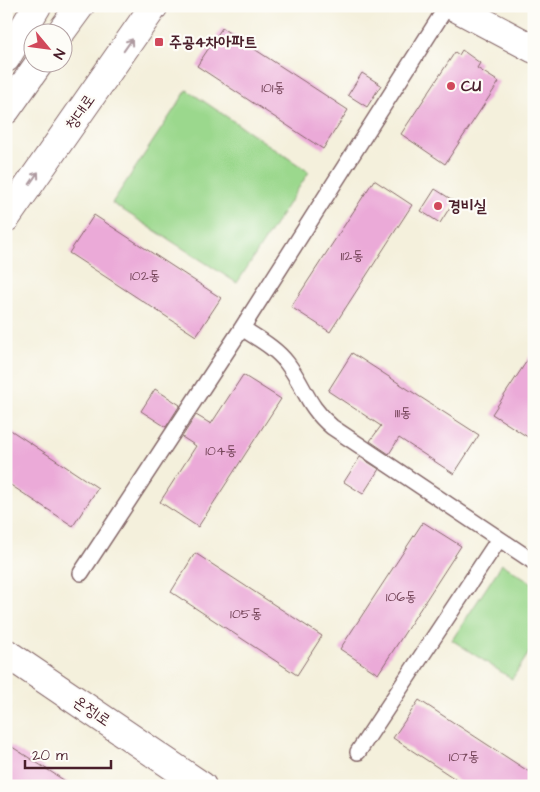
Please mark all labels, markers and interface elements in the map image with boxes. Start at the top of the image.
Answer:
north arrow [22,22,72,72]
place label: 주공4차아파트 [169,31,257,53]
marker: 주공4차아파트 [153,36,165,48]
one-way arrow [123,38,133,52]
text: N [48,45,69,63]
place label: CU [461,75,481,97]
house number: 101동 [261,78,285,98]
marker: CU [445,80,457,92]
street label: 청대로 [60,90,100,134]
one-way arrow [29,171,39,185]
place label: 경비실 [448,195,487,217]
marker: 경비실 [432,200,444,212]
house number: 112동 [341,246,363,266]
house number: 102동 [130,266,160,286]
house number: 111동 [395,403,411,423]
house number: 104동 [205,441,237,461]
house number: 106동 [386,587,416,607]
house number: 105동 [230,604,262,624]
street label: 온정1로 [69,691,115,731]
scale bar [25,737,111,769]
text: 20 m [32,745,68,766]
house number: 107동 [449,747,479,767]

